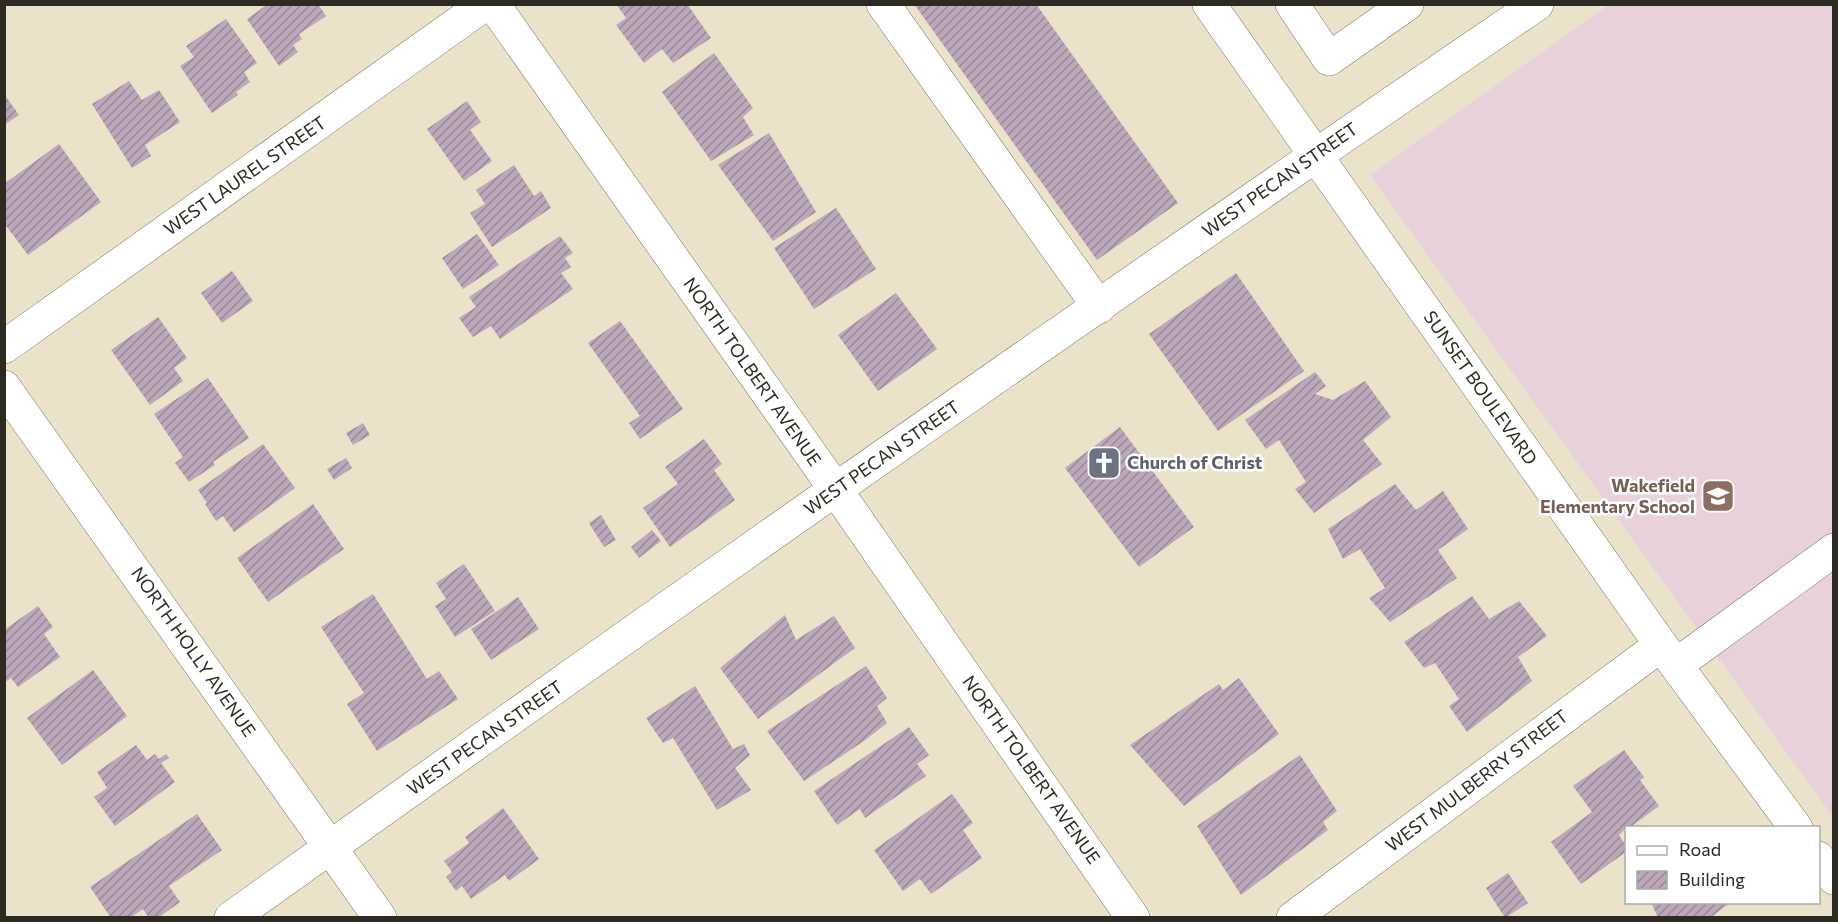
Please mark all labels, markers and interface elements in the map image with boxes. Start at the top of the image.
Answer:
street label: WEST LAUREL STREET [159,111,330,240]
street label: WEST PECAN STREET [1197,117,1361,241]
street label: NORTH TOLBERT AVENUE [679,273,826,470]
street label: SUNSET BOULEVARD [1419,306,1542,469]
street label: WEST PECAN STREET [799,395,963,519]
church icon: Church of Christ [1086,445,1122,481]
place label: Church of Christ [1127,451,1263,473]
place label: Wakefield Elementary School [1540,474,1695,517]
school or university icon: Wakefield Elementary School [1700,478,1736,514]
street label: NORTH HOLLY AVENUE [127,562,261,740]
street label: NORTH TOLBERT AVENUE [958,671,1105,868]
street label: WEST PECAN STREET [402,675,566,799]
street label: WEST MULBERRY STREET [1381,704,1572,856]
legend [1625,826,1820,904]
text: Road [1679,838,1721,860]
text: Building [1679,868,1745,890]

